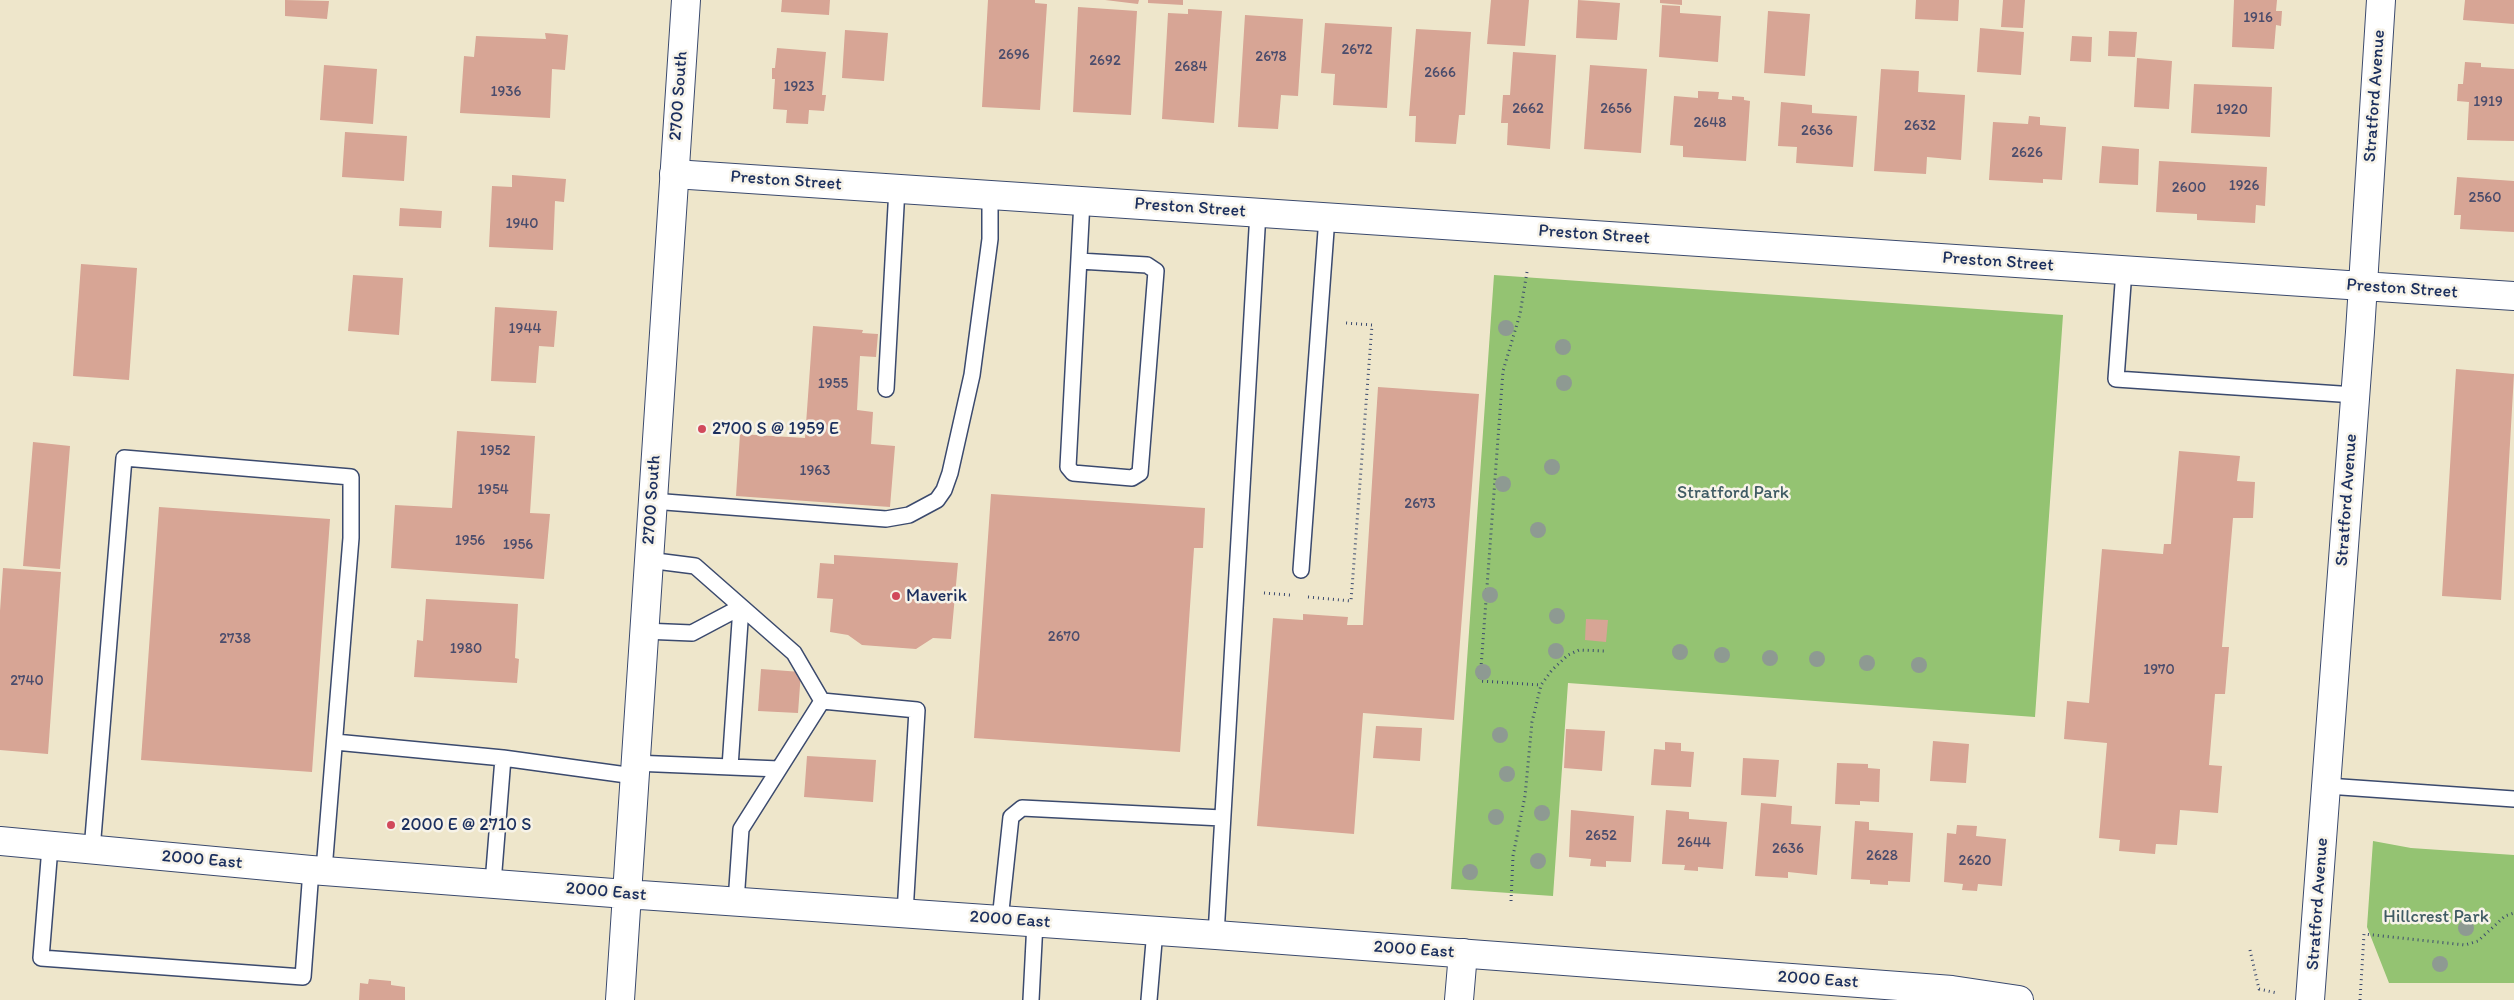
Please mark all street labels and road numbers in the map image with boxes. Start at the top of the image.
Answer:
street label: Stratford Avenue [2360,29,2390,163]
street label: 2700 South [665,50,693,142]
street label: Preston Street [730,166,842,196]
street label: Preston Street [1134,193,1246,223]
street label: Preston Street [1538,220,1650,250]
street label: Preston Street [1942,247,2054,277]
street label: Preston Street [2346,274,2458,304]
street label: Stratford Avenue [2332,433,2362,567]
street label: 2700 South [638,454,666,546]
street label: Stratford Avenue [2303,837,2333,971]
street label: 2000 East [161,846,243,874]
street label: 2000 East [565,878,647,906]
street label: 2000 East [969,906,1051,934]
street label: 2000 East [1373,936,1455,964]
street label: 2000 East [1777,966,1859,994]

